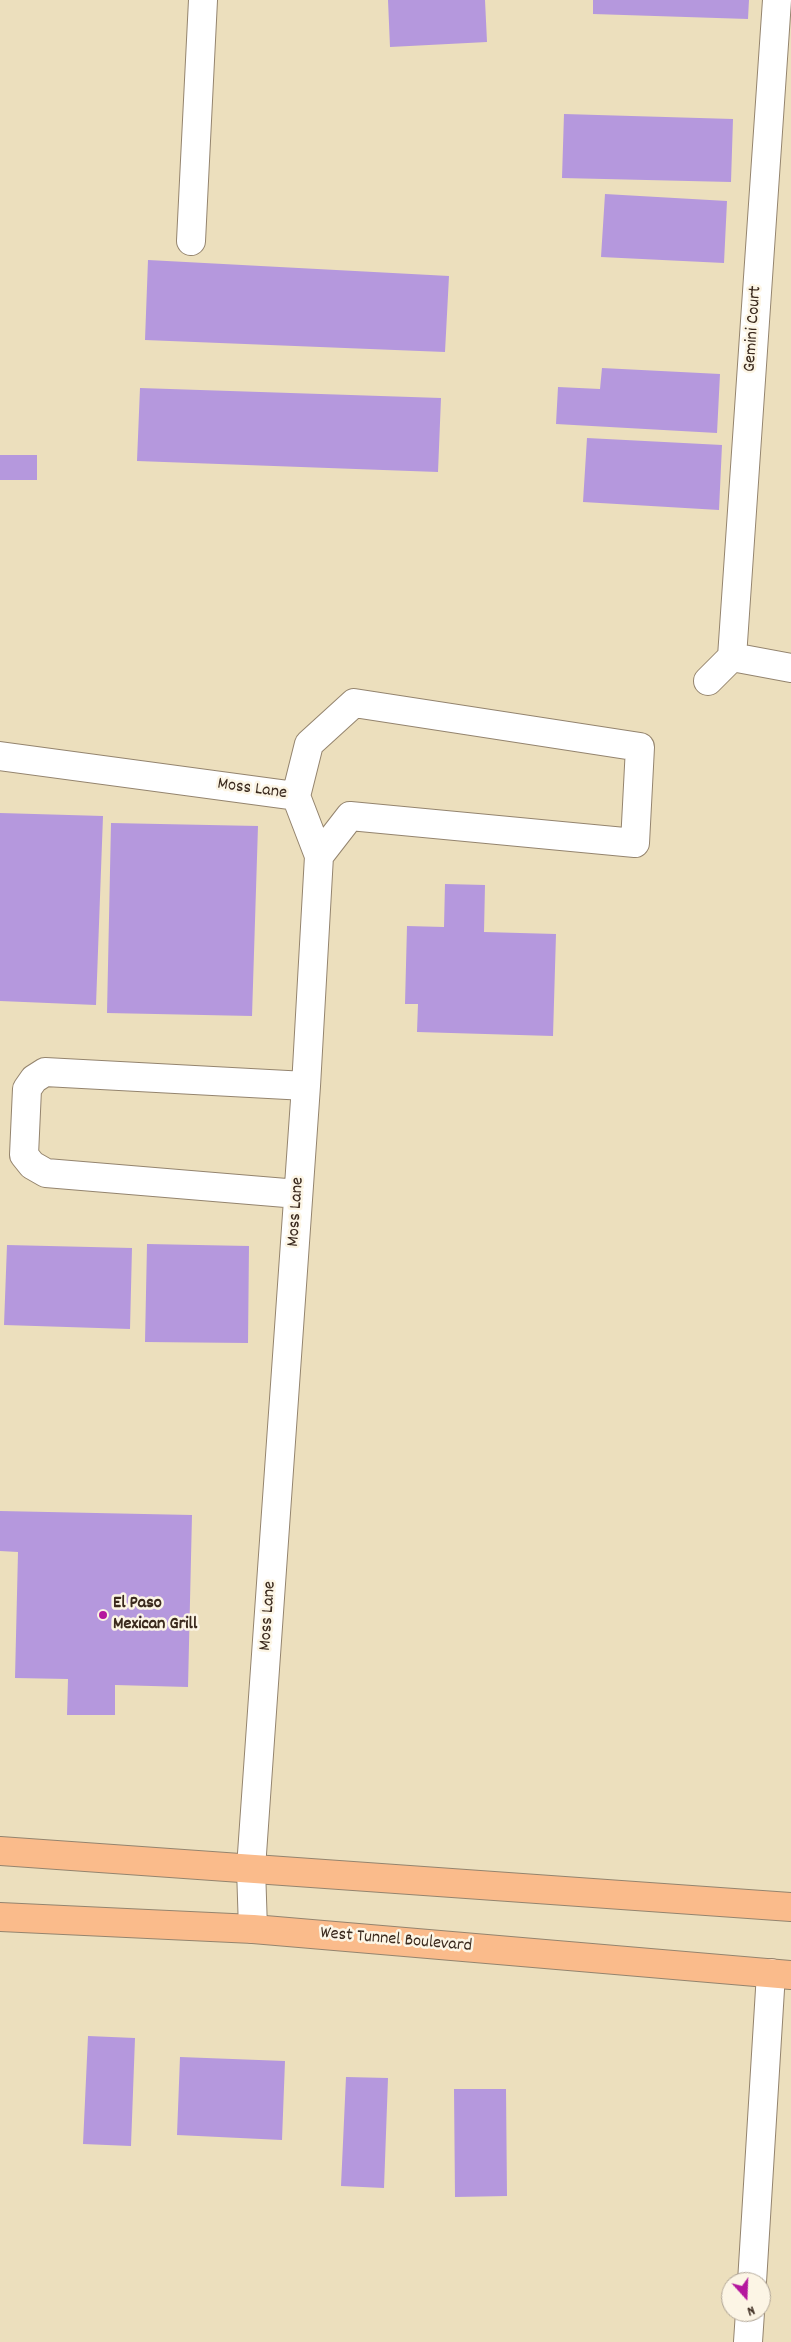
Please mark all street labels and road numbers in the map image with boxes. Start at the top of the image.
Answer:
street label: Gemini Court [740,285,768,373]
street label: Moss Lane [216,774,288,806]
street label: Moss Lane [284,1176,310,1248]
street label: Moss Lane [256,1580,282,1652]
street label: West Tunnel Boulevard [319,1924,473,1958]

